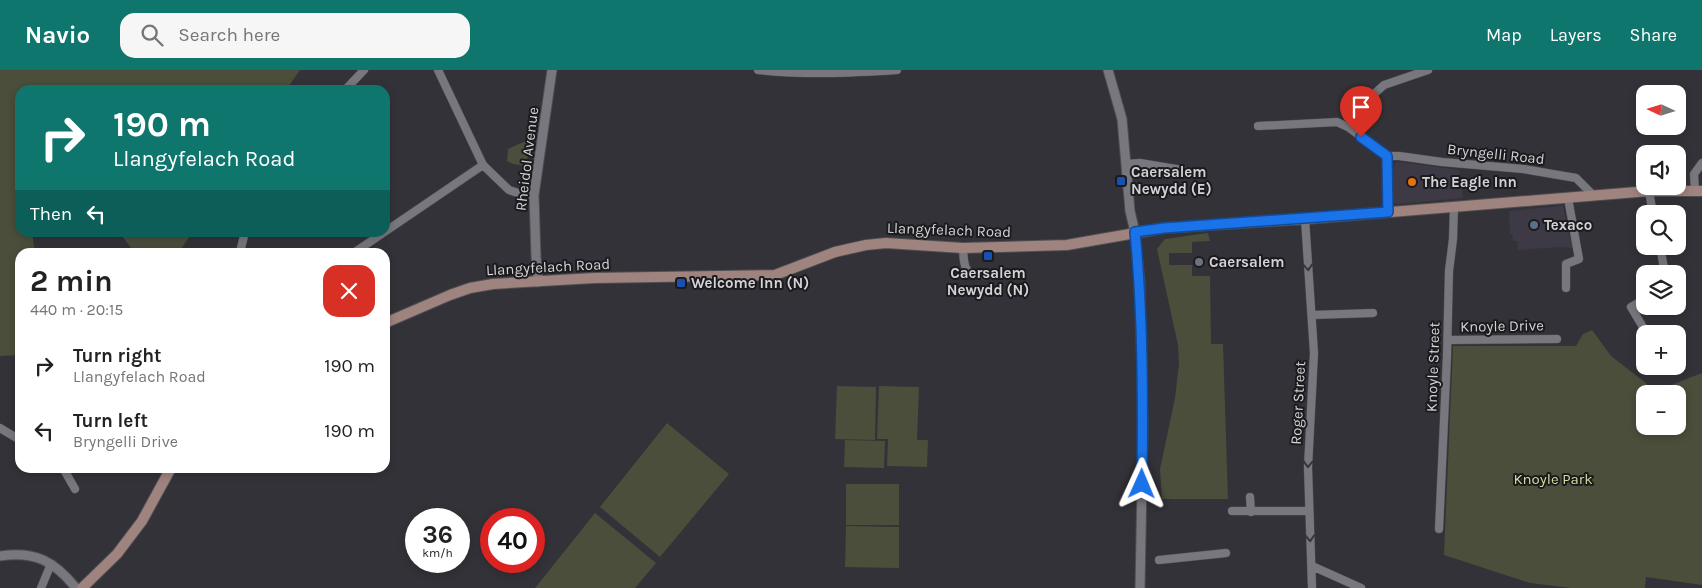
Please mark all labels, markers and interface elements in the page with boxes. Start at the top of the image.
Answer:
search box [120,13,470,58]
text: Navio [25,21,90,49]
icon: search [138,21,166,49]
text: Search here [178,24,280,46]
text: Map [1486,24,1522,46]
text: Layers [1550,24,1602,46]
text: Share [1630,24,1677,46]
north arrow [1636,85,1686,135]
map controls [1636,85,1686,435]
pin [1340,86,1382,137]
icon: arrive [1347,93,1375,121]
text: 190 m [113,104,211,145]
icon: right [30,105,95,170]
street label: Rheidol Avenue [512,106,542,212]
street label: Bryngelli Road [1446,140,1546,168]
button: sound [1636,145,1686,195]
text: Llangyfelach Road [113,146,295,172]
place label: Caersalem Newydd (E) [1131,163,1212,198]
place label: The Eagle Inn [1422,173,1517,191]
marker: Caersalem Newydd (E) [1115,175,1127,187]
marker: The Eagle Inn [1406,176,1418,188]
icon: left [82,200,110,228]
text: Then [30,203,72,225]
button: search [1636,205,1686,255]
place label: Texaco [1544,216,1592,234]
street label: Llangyfelach Road [887,219,1011,241]
marker: Texaco [1528,219,1540,231]
marker: Caersalem Newydd (N) [982,250,994,262]
place label: Caersalem [1209,253,1285,271]
street label: Llangyfelach Road [485,255,611,279]
marker: Caersalem [1193,256,1205,268]
text: 2 min [30,263,113,299]
place label: Caersalem Newydd (N) [947,264,1029,299]
one-way arrow [1303,264,1314,272]
button: close [323,265,375,317]
button: layers [1636,265,1686,315]
place label: Welcome Inn (N) [691,274,809,292]
marker: Welcome Inn (N) [675,277,687,289]
text: 440 m · 20:15 [30,300,123,319]
street label: Knoyle Drive [1460,316,1544,336]
street label: Knoyle Street [1422,321,1444,412]
button: + [1636,325,1686,375]
text: Turn right [73,345,162,367]
icon: right [30,352,58,380]
text: 190 m [324,355,375,377]
street label: Roger Street [1287,360,1309,445]
text: Llangyfelach Road [73,367,206,386]
button: − [1636,385,1686,435]
text: Turn left [73,410,148,432]
icon: left [30,417,58,445]
text: 190 m [324,420,375,442]
text: Bryngelli Drive [73,432,178,451]
position arrow [1115,457,1167,509]
one-way arrow [1303,461,1314,469]
park label: Knoyle Park [1513,470,1593,488]
speed limit sign: 40 [480,508,545,573]
text: 36 [422,520,453,549]
one-way arrow [1304,535,1315,543]
text: km/h [422,546,453,560]

